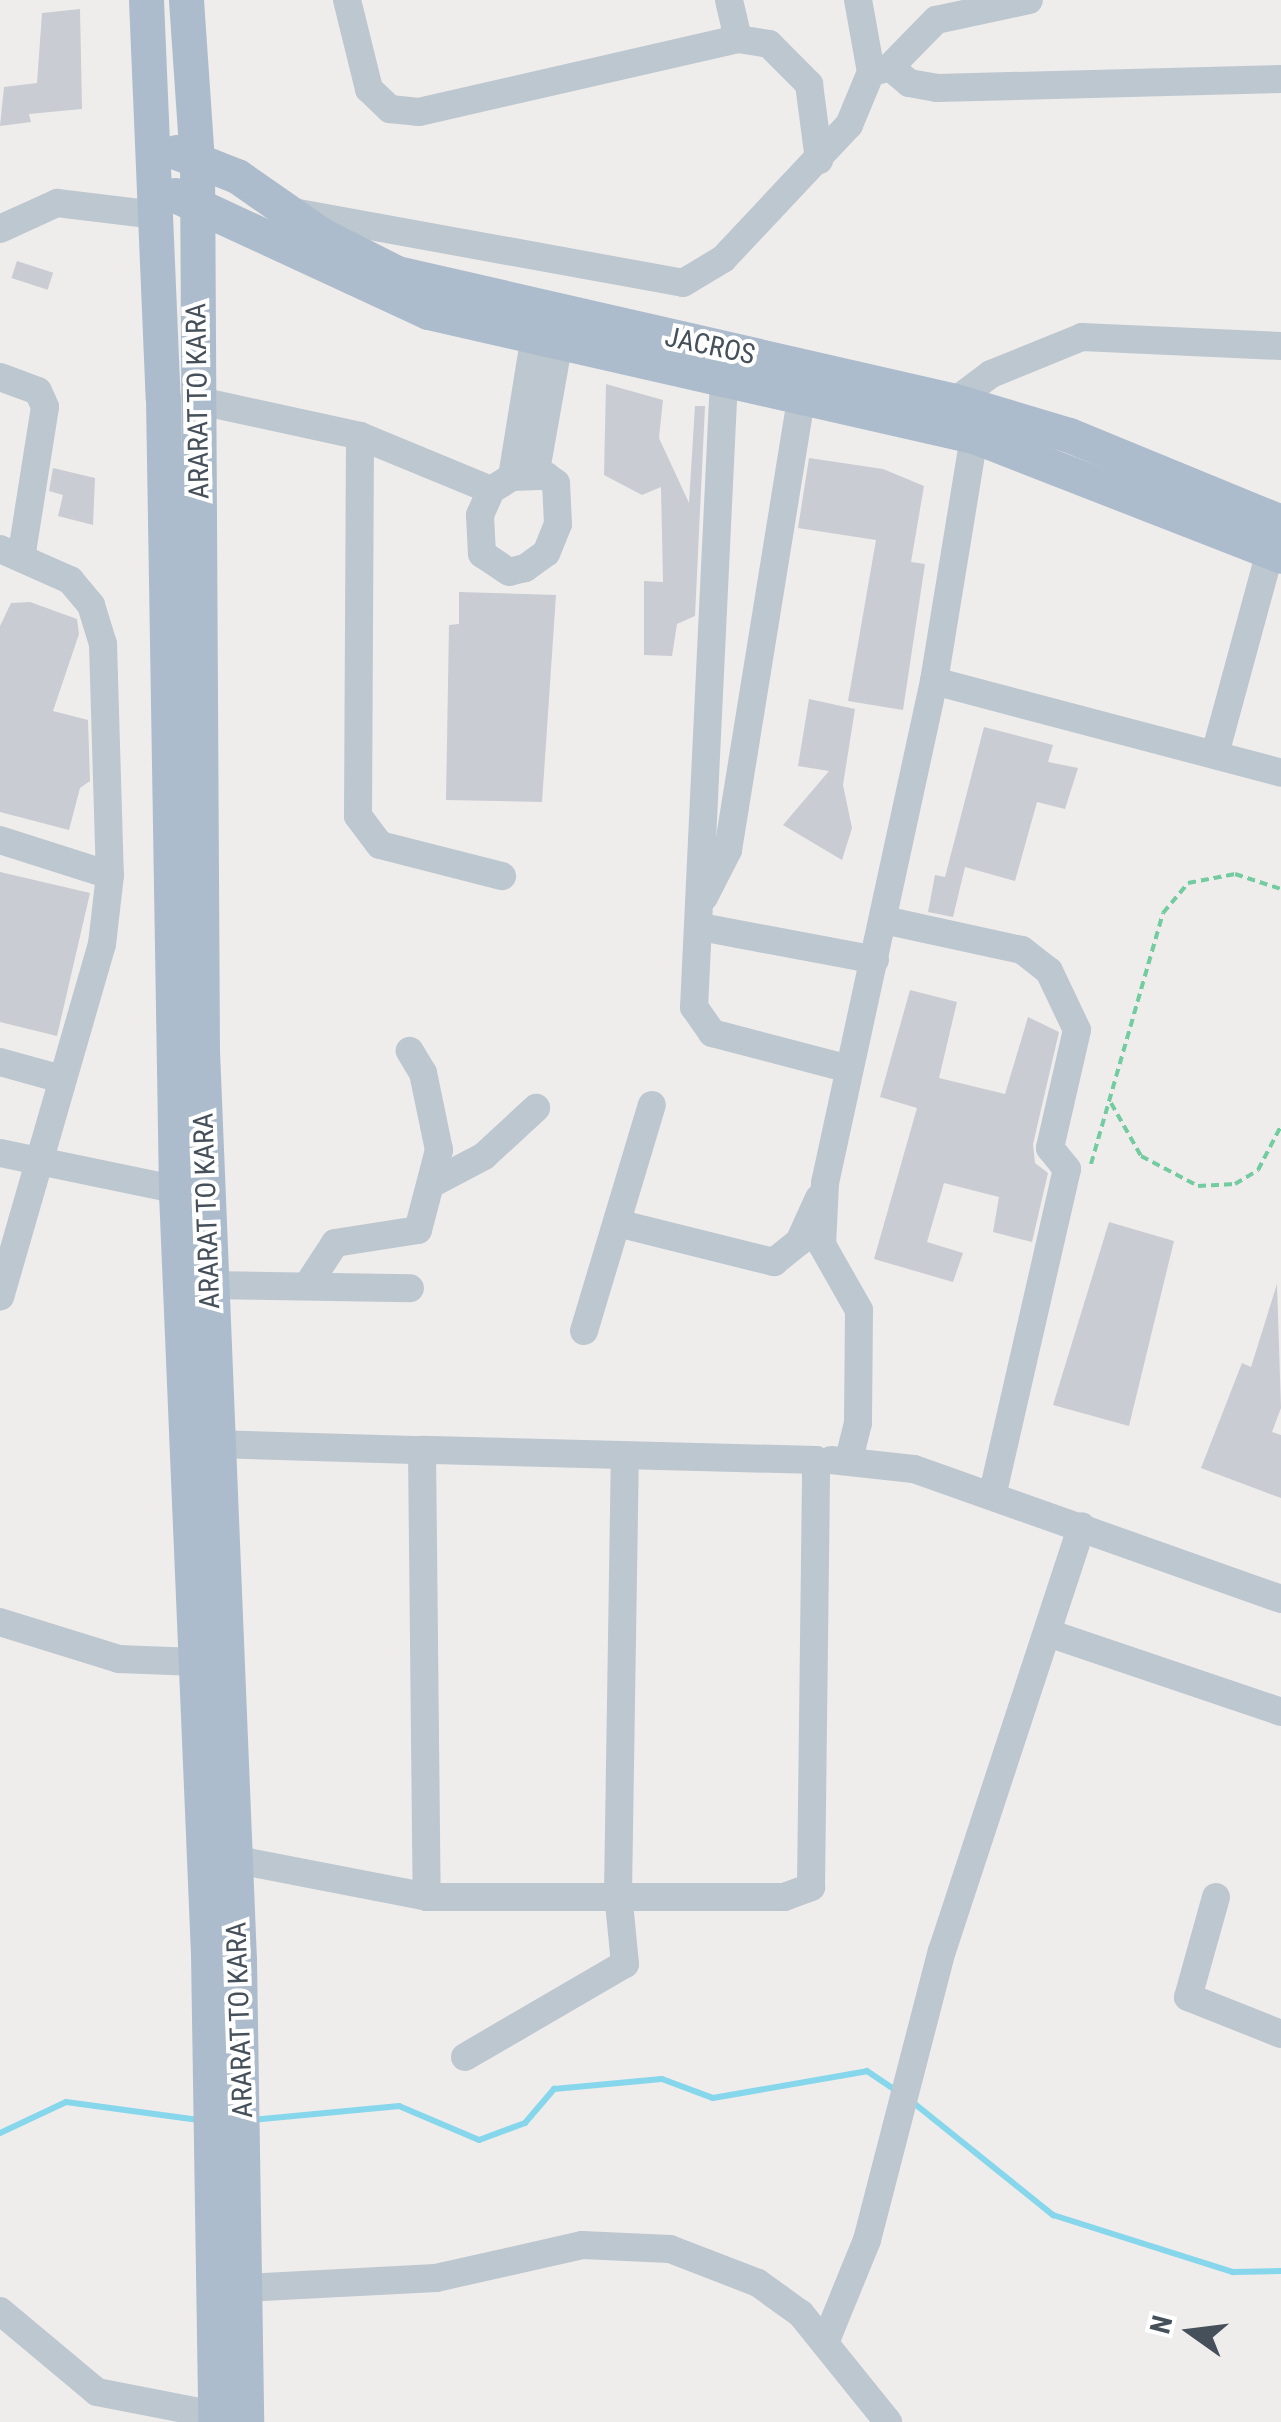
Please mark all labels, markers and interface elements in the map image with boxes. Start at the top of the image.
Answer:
street label: ARARAT TO KARA [179,302,217,500]
street label: JACROS [662,320,758,372]
street label: ARARAT TO KARA [187,1112,227,1310]
street label: ARARAT TO KARA [220,1921,260,2119]
north arrow [1141,2282,1241,2382]
text: N [1143,2312,1179,2337]

